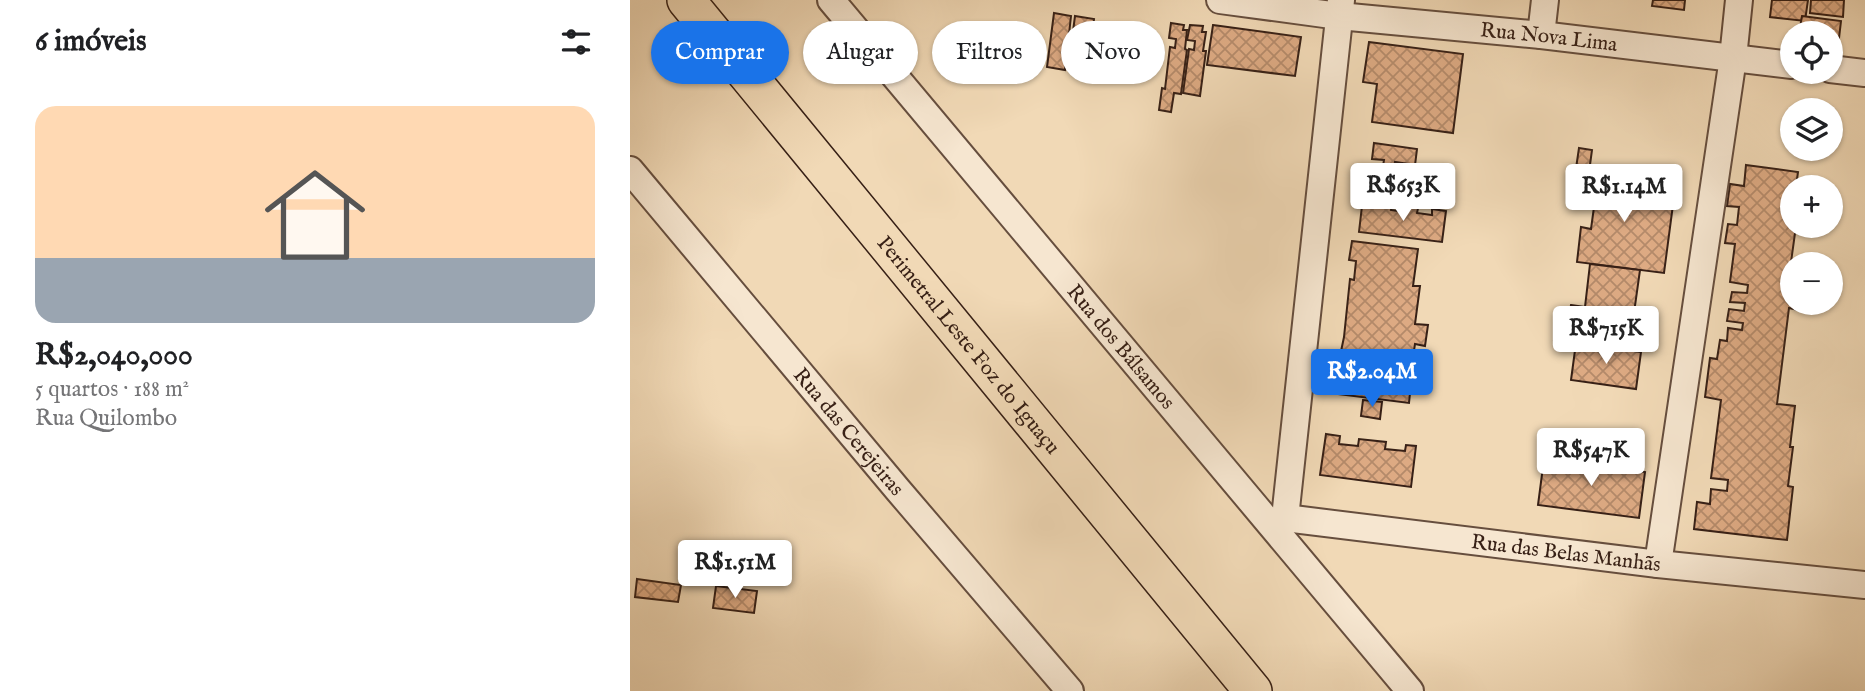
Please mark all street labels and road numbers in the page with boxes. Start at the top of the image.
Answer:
street label: Rua Nova Lima [1479,17,1620,59]
street label: Perimetral Leste Foz do Iguaçu [870,231,1065,461]
street label: Rua dos Bálsamos [1060,279,1180,416]
street label: Rua das Cerejeiras [786,363,909,502]
street label: Rua das Belas Manhãs [1470,529,1662,579]

